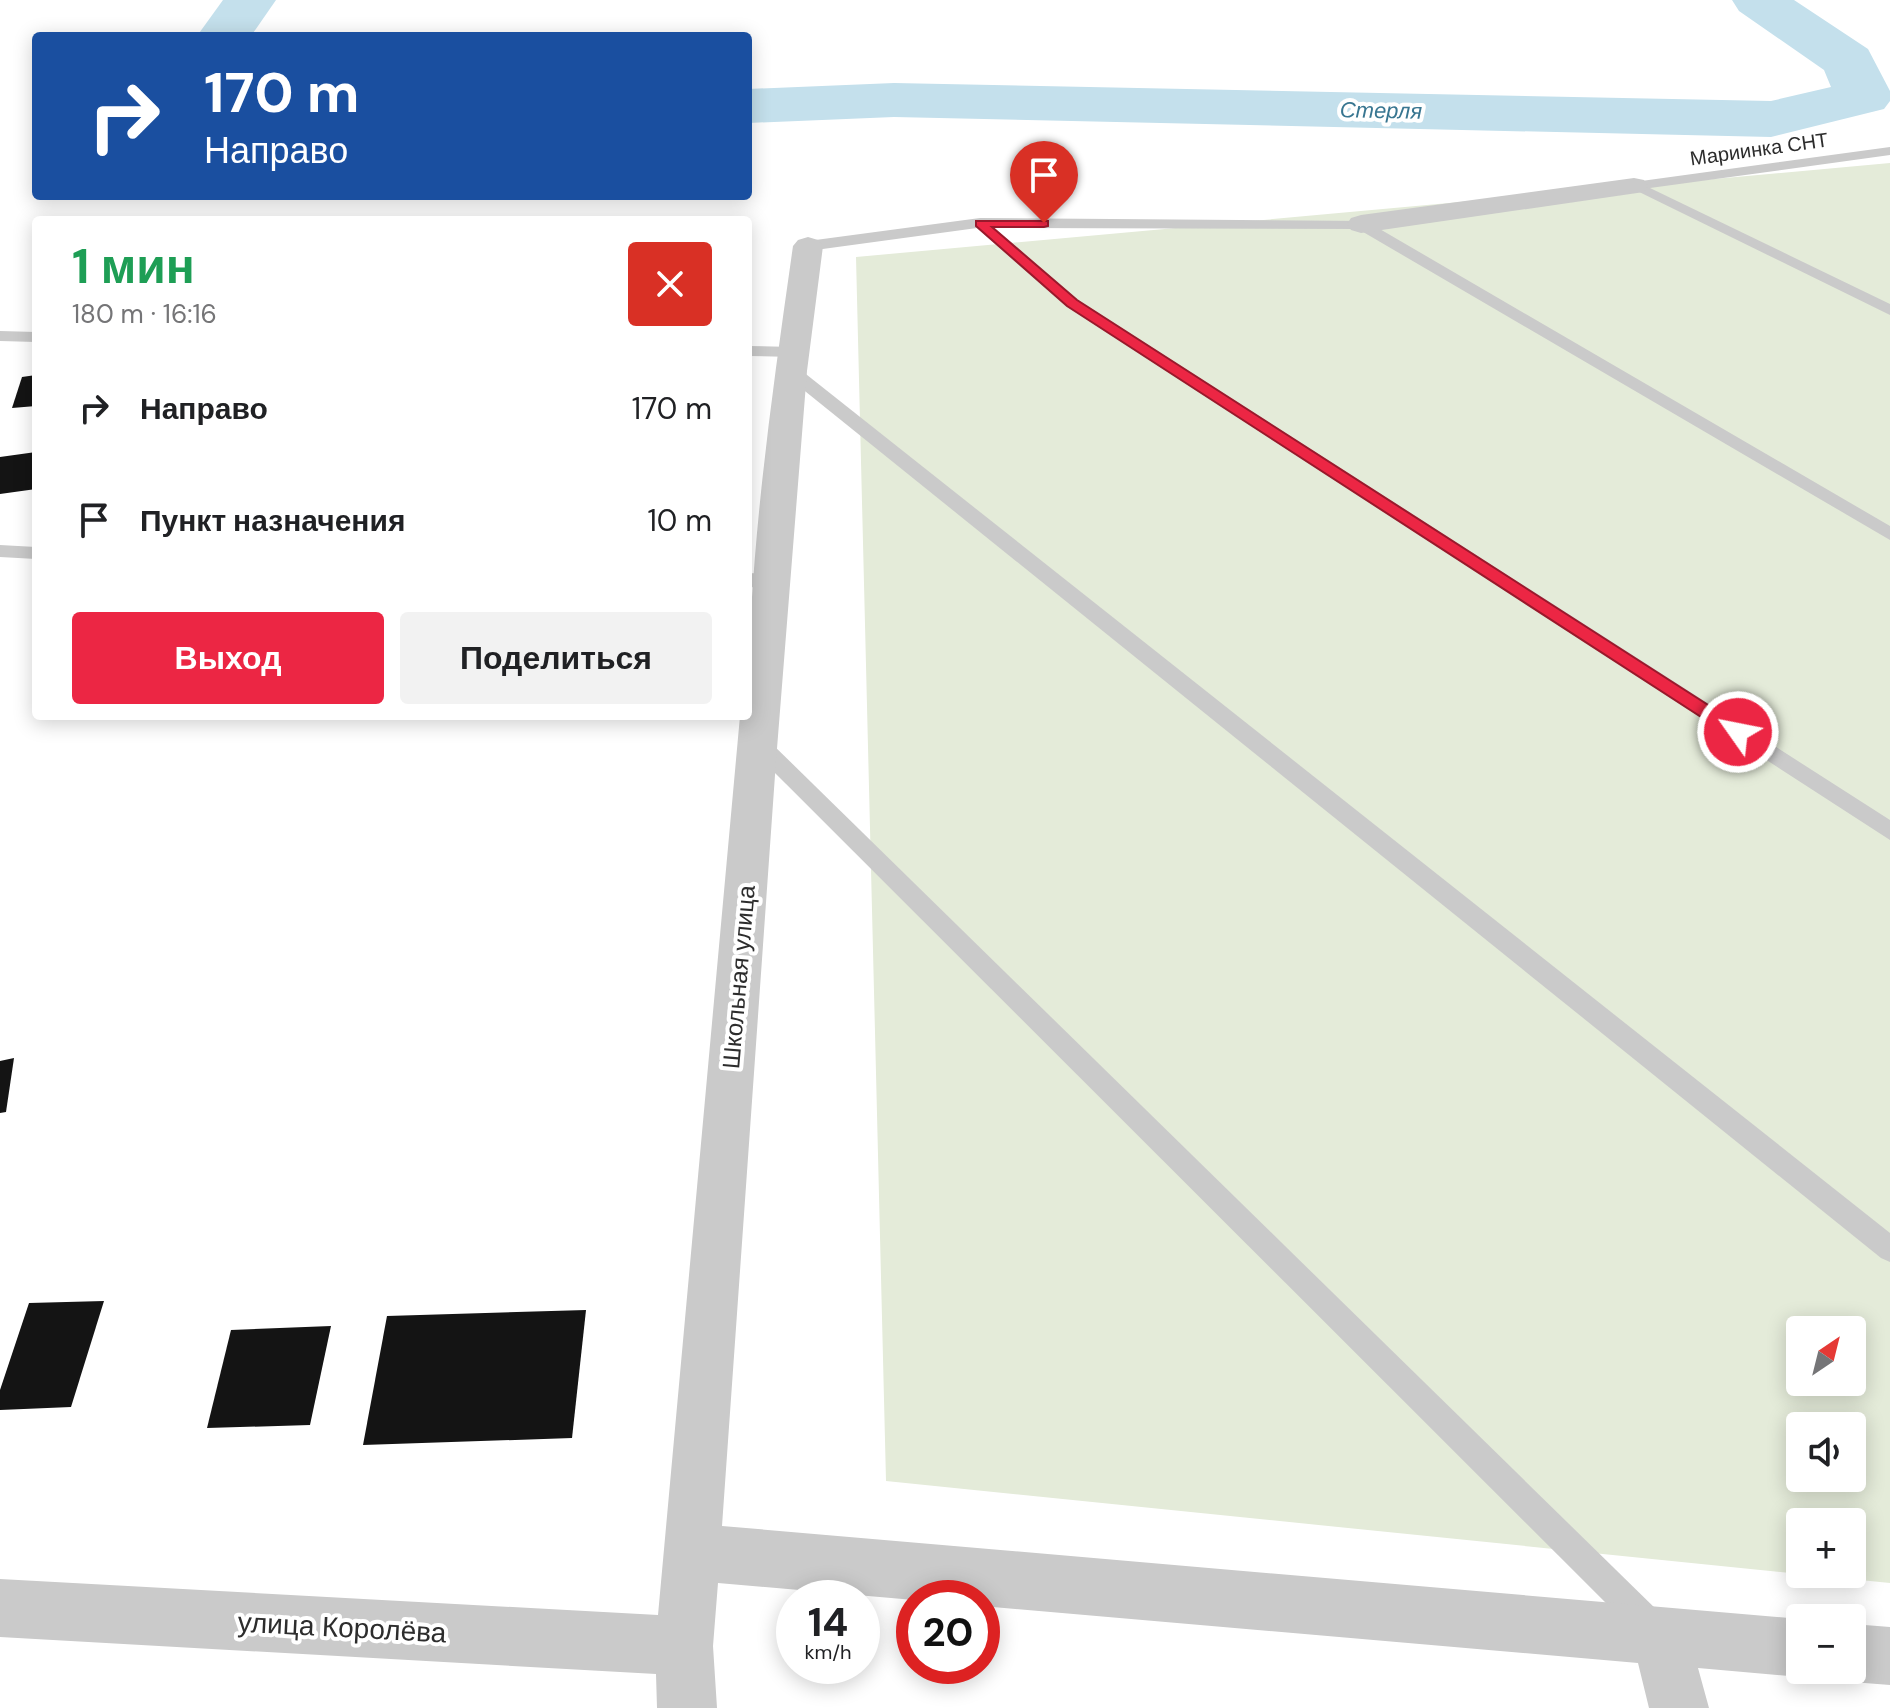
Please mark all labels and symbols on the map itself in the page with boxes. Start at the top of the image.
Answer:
water label: Стерля [1340,95,1423,126]
street label: Мариинка СНТ [1688,126,1830,172]
pin [1010,141,1078,223]
position arrow [1696,690,1780,774]
street label: Школьная улица [715,883,762,1070]
north arrow [1786,1316,1866,1396]
speed limit sign: 20 [896,1580,1000,1684]
street label: улица Королёва [237,1604,448,1651]

